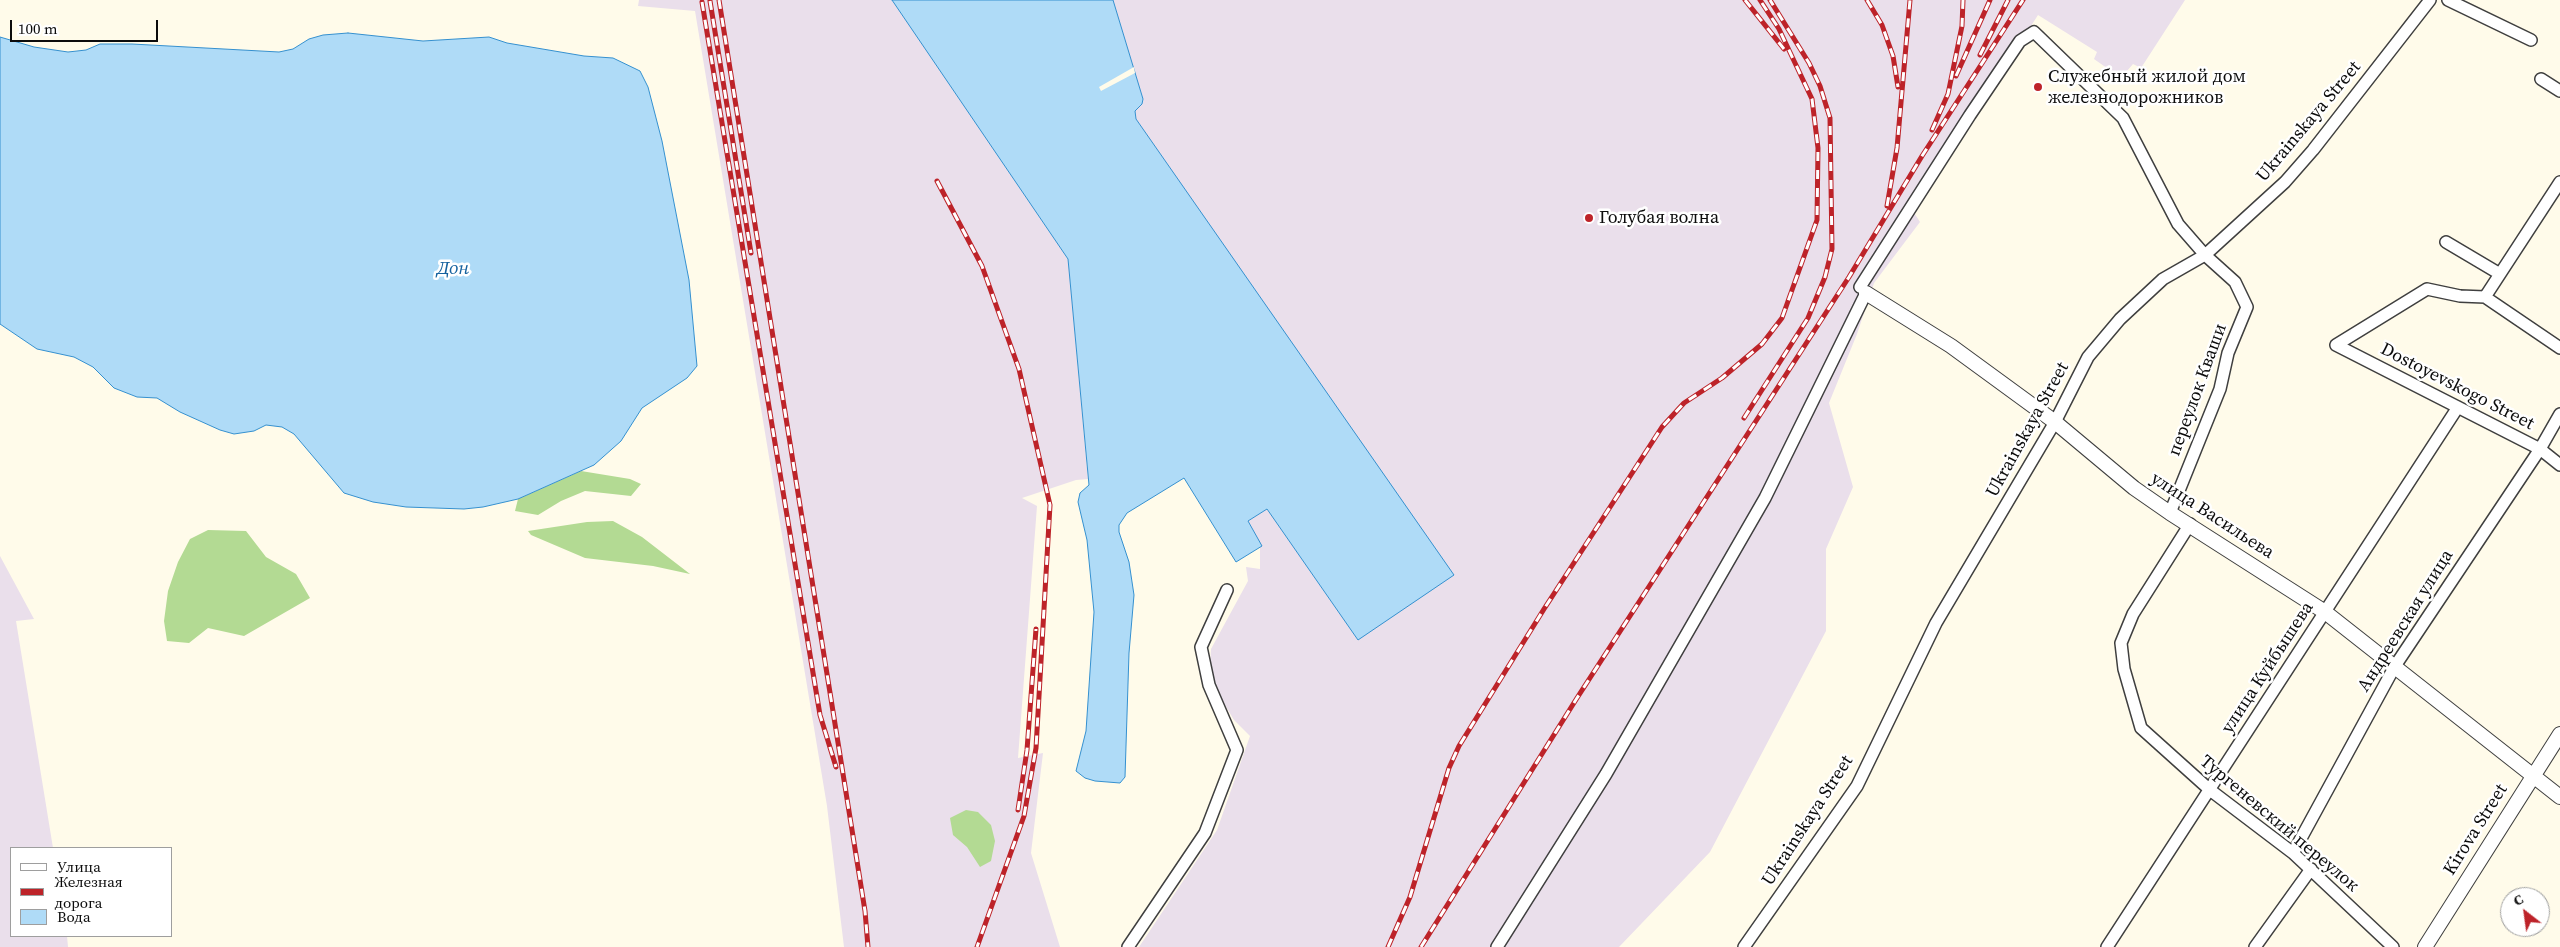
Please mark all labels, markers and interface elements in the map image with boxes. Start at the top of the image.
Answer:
scale bar [12,10,160,42]
text: 100 m [18,18,58,39]
street label: Ukrainskaya Street [2252,57,2366,187]
place label: Служебный жилой дом железнодорожников [2048,66,2246,108]
marker: Служебный жилой дом железнодорожников [2032,81,2044,93]
place label: Голубая волна [1599,207,1719,229]
marker: Голубая волна [1583,212,1595,224]
water label: Дон [437,258,469,280]
street label: переулок Кваши [2164,321,2232,459]
street label: Dostoyevskogo Street [2377,339,2537,435]
street label: Ukrainskaya Street [1982,359,2074,501]
street label: улица Васильева [2146,468,2278,564]
street label: Андреевская улица [2354,546,2458,696]
street label: улица Куйбышева [2217,598,2319,738]
street label: Тургеневский переулок [2195,751,2363,897]
street label: Ukrainskaya Street [1758,752,1858,890]
street label: Kirova Street [2439,780,2513,880]
legend [10,847,172,937]
text: Улица [57,856,101,877]
text: Железная дорога [54,871,123,913]
north arrow [2500,887,2550,937]
text: С [2509,889,2527,911]
text: Вода [57,906,91,927]

